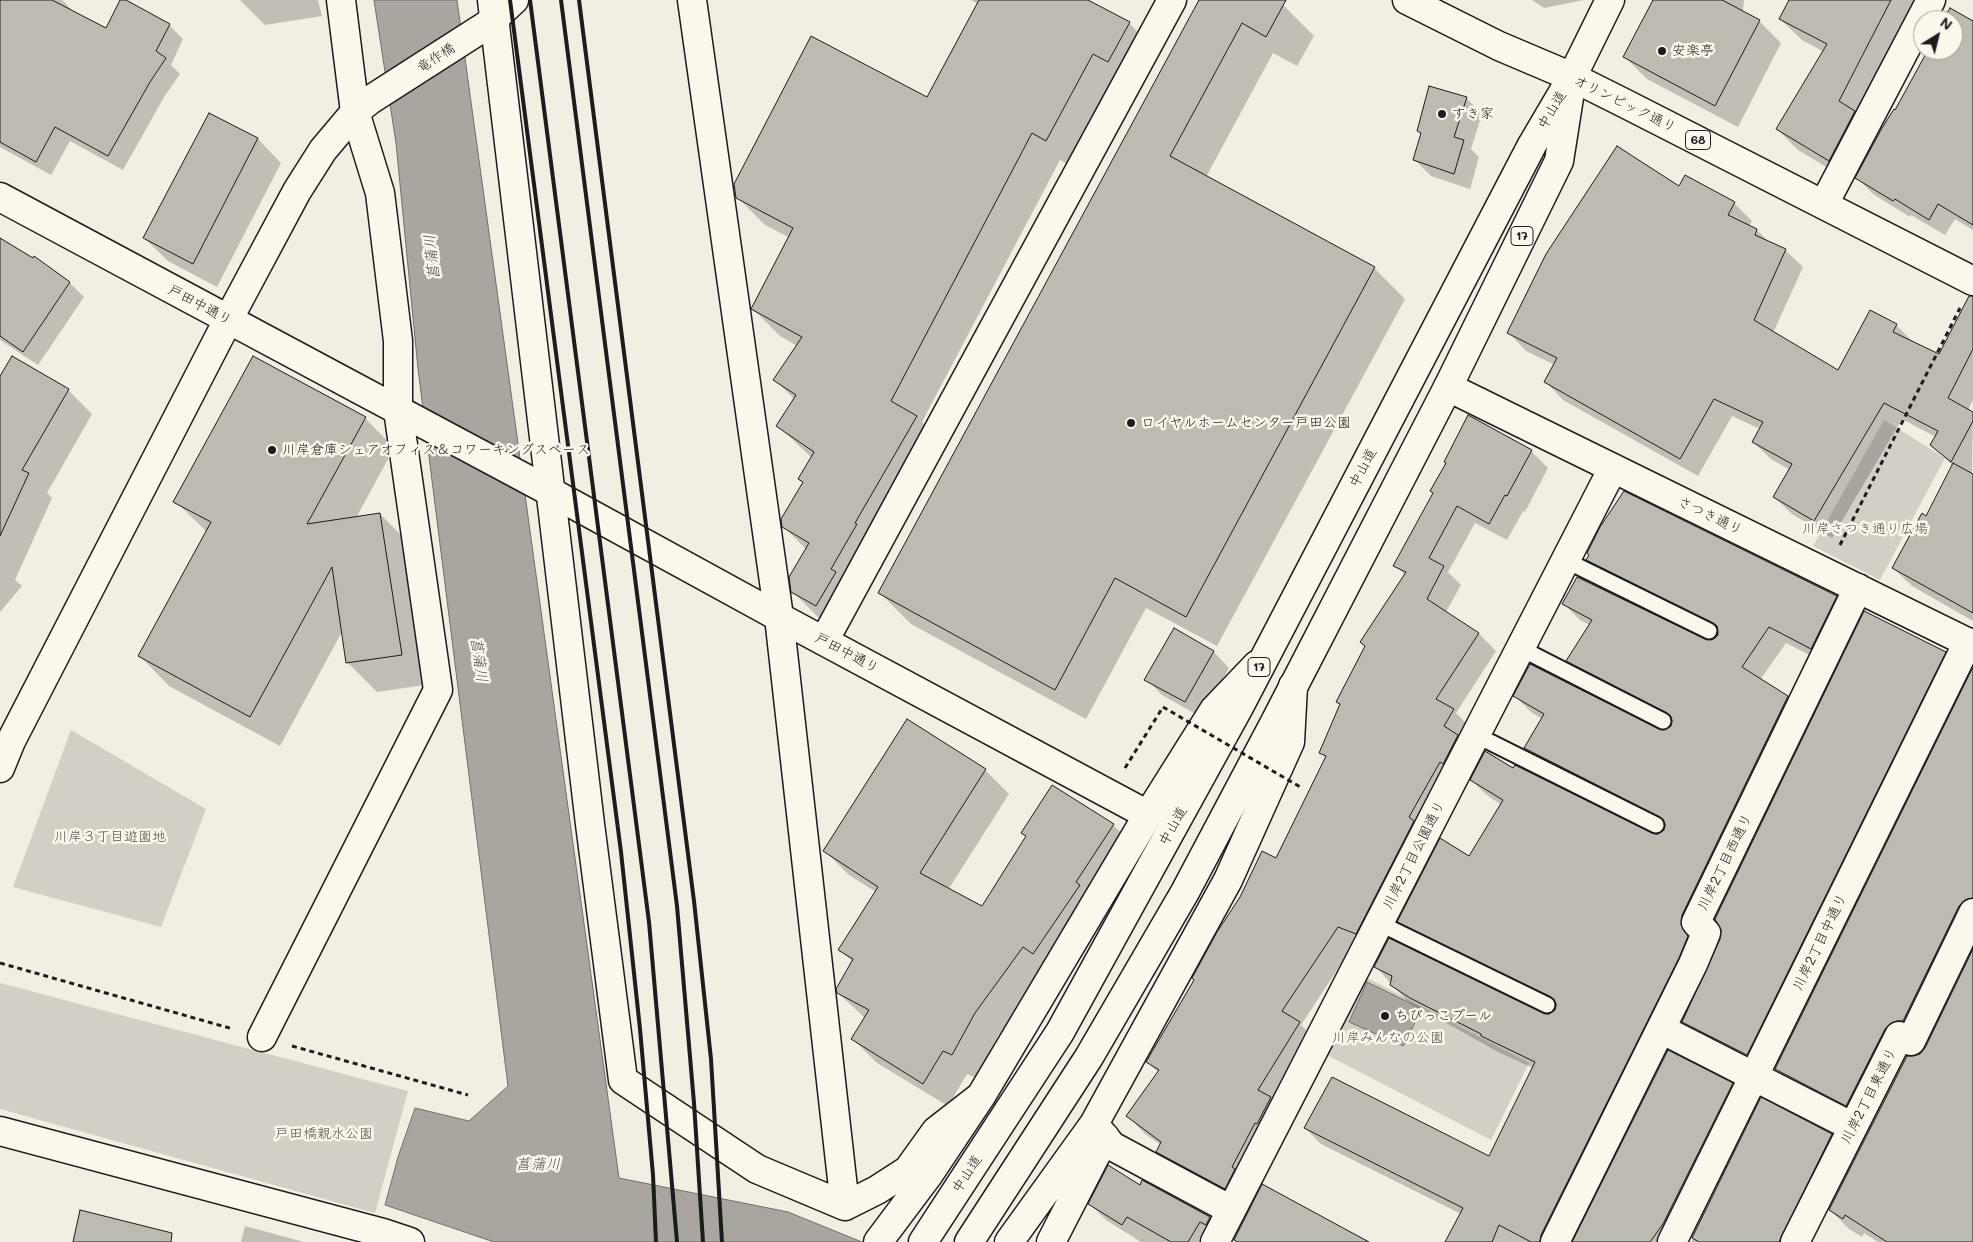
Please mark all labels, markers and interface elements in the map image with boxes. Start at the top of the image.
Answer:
north arrow [1913,10,1963,60]
text: N [1937,12,1956,34]
street label: 竜作橋 [414,40,458,76]
place label: 安楽亭 [1672,43,1714,59]
marker: 安楽亭 [1656,45,1668,57]
street label: オリンピック通り [1571,72,1679,136]
street label: 中山道 [1534,88,1570,132]
place label: すき家 [1452,106,1494,122]
marker: すき家 [1436,108,1448,120]
road number: 68 [1686,130,1710,150]
road number: 17 [1511,227,1533,246]
water label: 菖蒲川 [421,234,443,280]
street label: 戸田中通り [165,281,235,329]
place label: ロイヤルホームセンター戸田公園 [1141,415,1351,431]
marker: ロイヤルホームセンター戸田公園 [1125,417,1137,429]
place label: 川岸倉庫シェアオフィス＆コワーキングスペース [282,442,590,458]
marker: 川岸倉庫シェアオフィス＆コワーキングスペース [266,444,278,456]
street label: 中山道 [1346,446,1380,490]
street label: さつき通り [1675,493,1745,539]
park label: 川岸さつき通り広場 [1802,521,1928,537]
street label: 戸田中通り [812,629,882,677]
water label: 菖蒲川 [467,636,491,684]
road number: 17 [1248,658,1270,676]
street label: 川岸2丁目公園通り [1379,798,1449,912]
street label: 中山道 [1155,804,1191,848]
street label: 川岸2丁目西通り [1694,811,1756,913]
park label: 川岸３丁目遊園地 [54,829,166,845]
street label: 川岸2丁目中通り [1789,891,1851,993]
place label: ちびっこプール [1395,1008,1492,1024]
marker: ちびっこプール [1379,1010,1391,1022]
park label: 川岸みんなの公園 [1332,1030,1444,1046]
street label: 川岸2丁目東通り [1837,1045,1901,1147]
park label: 戸田橋親水公園 [275,1126,373,1142]
street label: 中山道 [949,1152,985,1196]
water label: 菖蒲川 [516,1155,560,1173]

